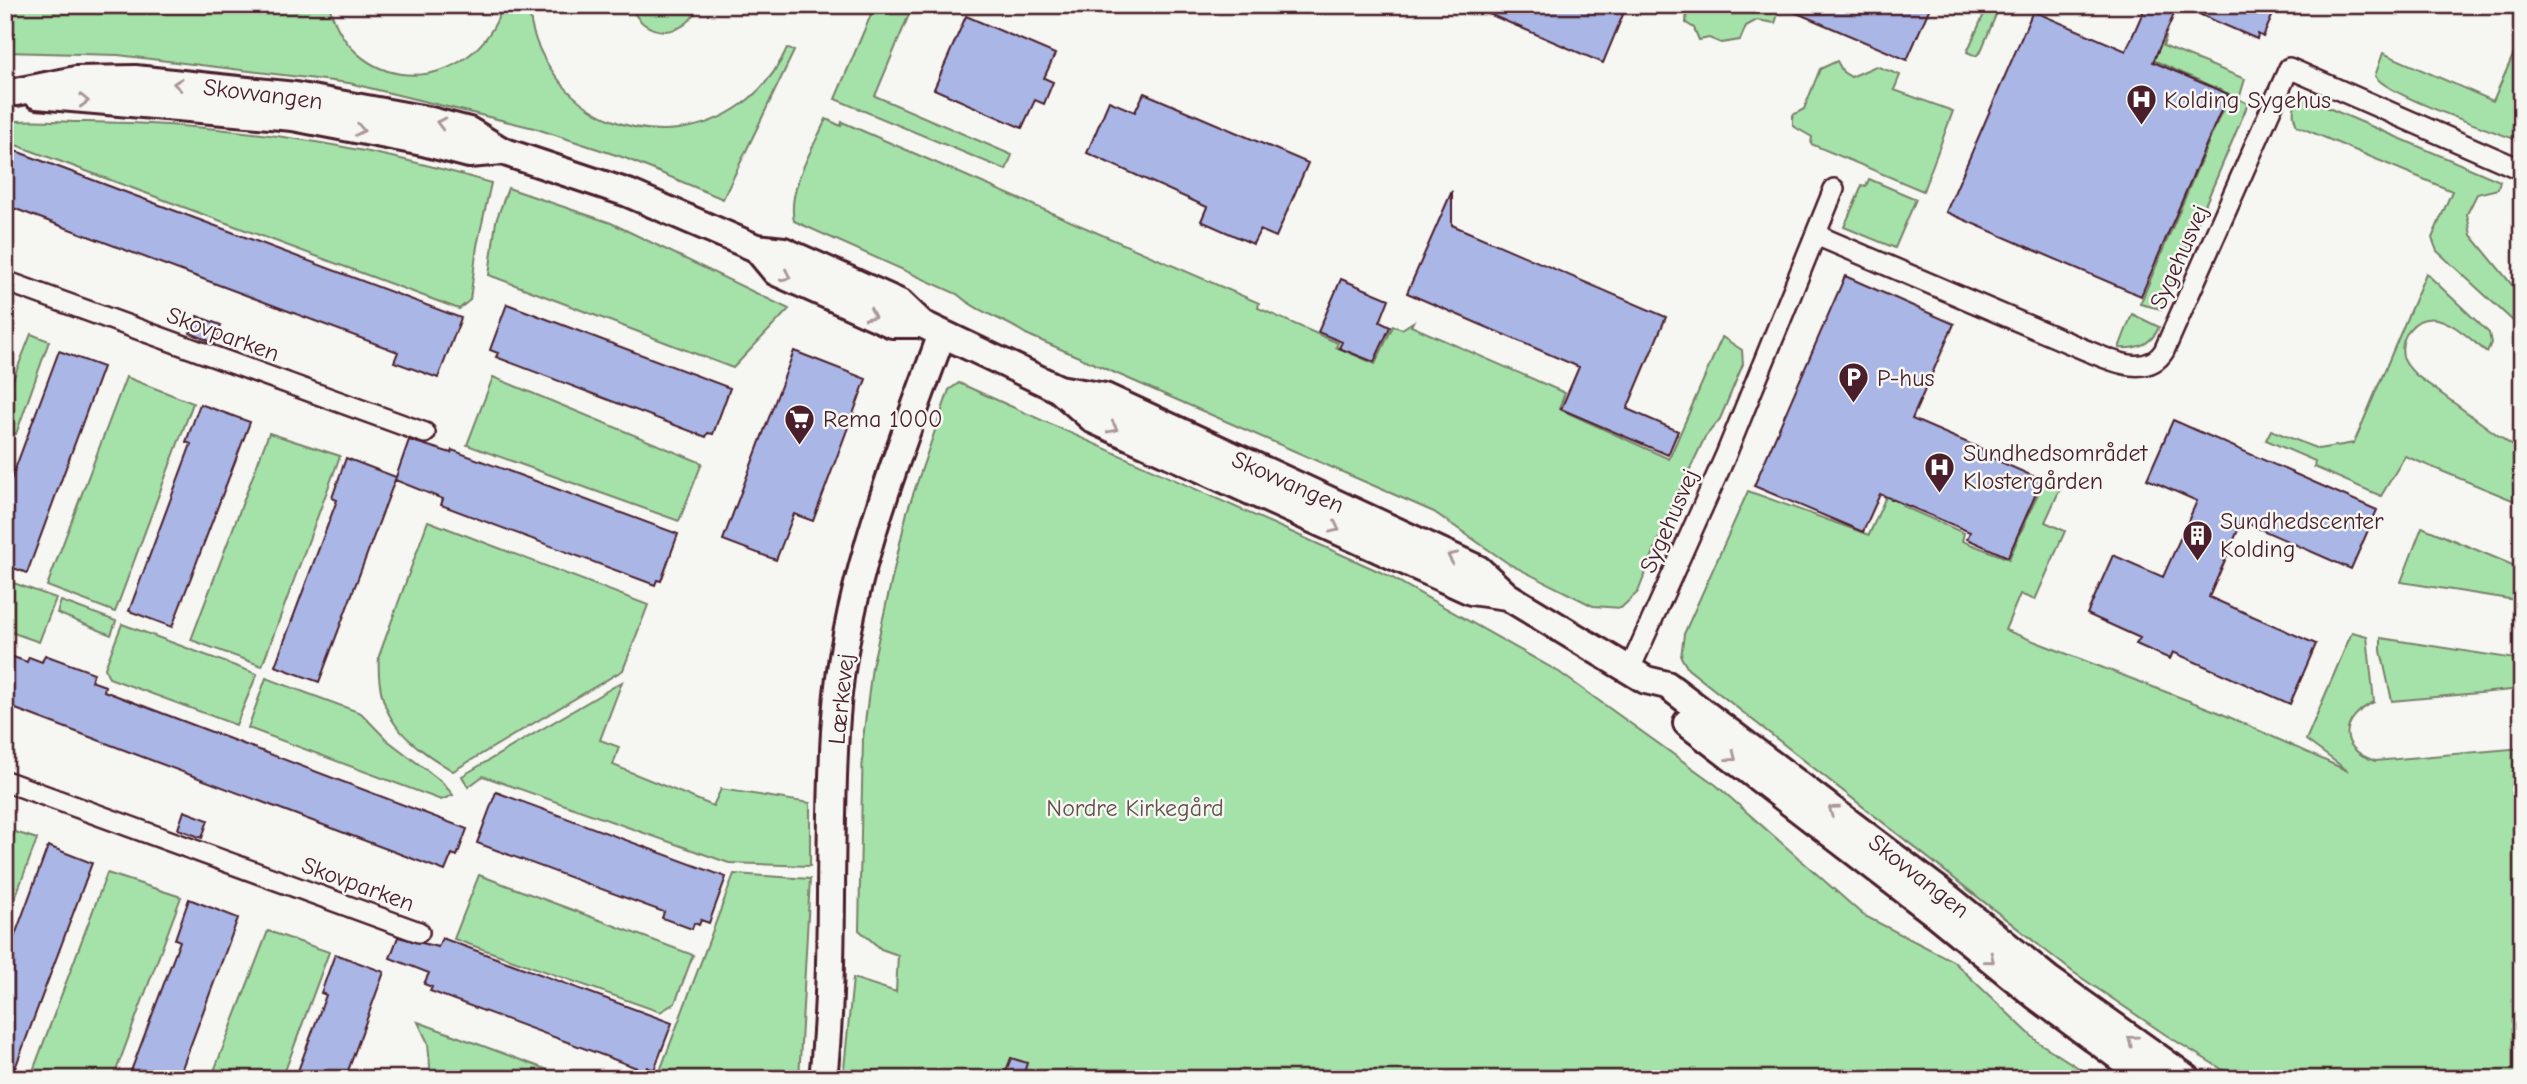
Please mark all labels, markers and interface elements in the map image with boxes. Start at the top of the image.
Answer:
street label: Skovvangen [202,73,324,115]
one-way arrow [172,77,183,92]
hospital icon: Kolding Sygehus [2124,83,2158,127]
place label: Kolding Sygehus [2164,86,2331,114]
one-way arrow [79,93,90,108]
one-way arrow [435,117,447,131]
one-way arrow [354,122,366,137]
street label: Sygehusvej [2144,201,2214,313]
one-way arrow [779,268,791,282]
street label: Skovparken [163,301,283,367]
one-way arrow [864,306,877,320]
parking icon: P-hus [1837,361,1871,405]
place label: P-hus [1877,364,1934,392]
supermarket icon: Rema 1000 [783,402,817,446]
place label: Rema 1000 [823,405,943,433]
one-way arrow [1106,420,1119,434]
place label: Sundhedsområdet Klostergården [1963,439,2149,495]
street label: Skovvangen [1227,445,1349,519]
hospital icon: Sundhedsområdet Klostergården [1923,450,1957,494]
street label: Sygehusvej [1634,465,1704,577]
place label: Sundhedscenter Kolding [2220,507,2384,563]
building icon: Sundhedscenter Kolding [2180,518,2214,562]
one-way arrow [1328,520,1340,534]
one-way arrow [1447,551,1459,565]
street label: Lærkevej [822,652,860,746]
one-way arrow [1724,749,1736,762]
park label: Nordre Kirkegård [1046,794,1224,822]
one-way arrow [1828,806,1840,819]
street label: Skovvangen [1863,828,1975,924]
street label: Skovparken [298,851,418,917]
one-way arrow [1983,950,1995,963]
one-way arrow [2127,1036,2140,1048]

